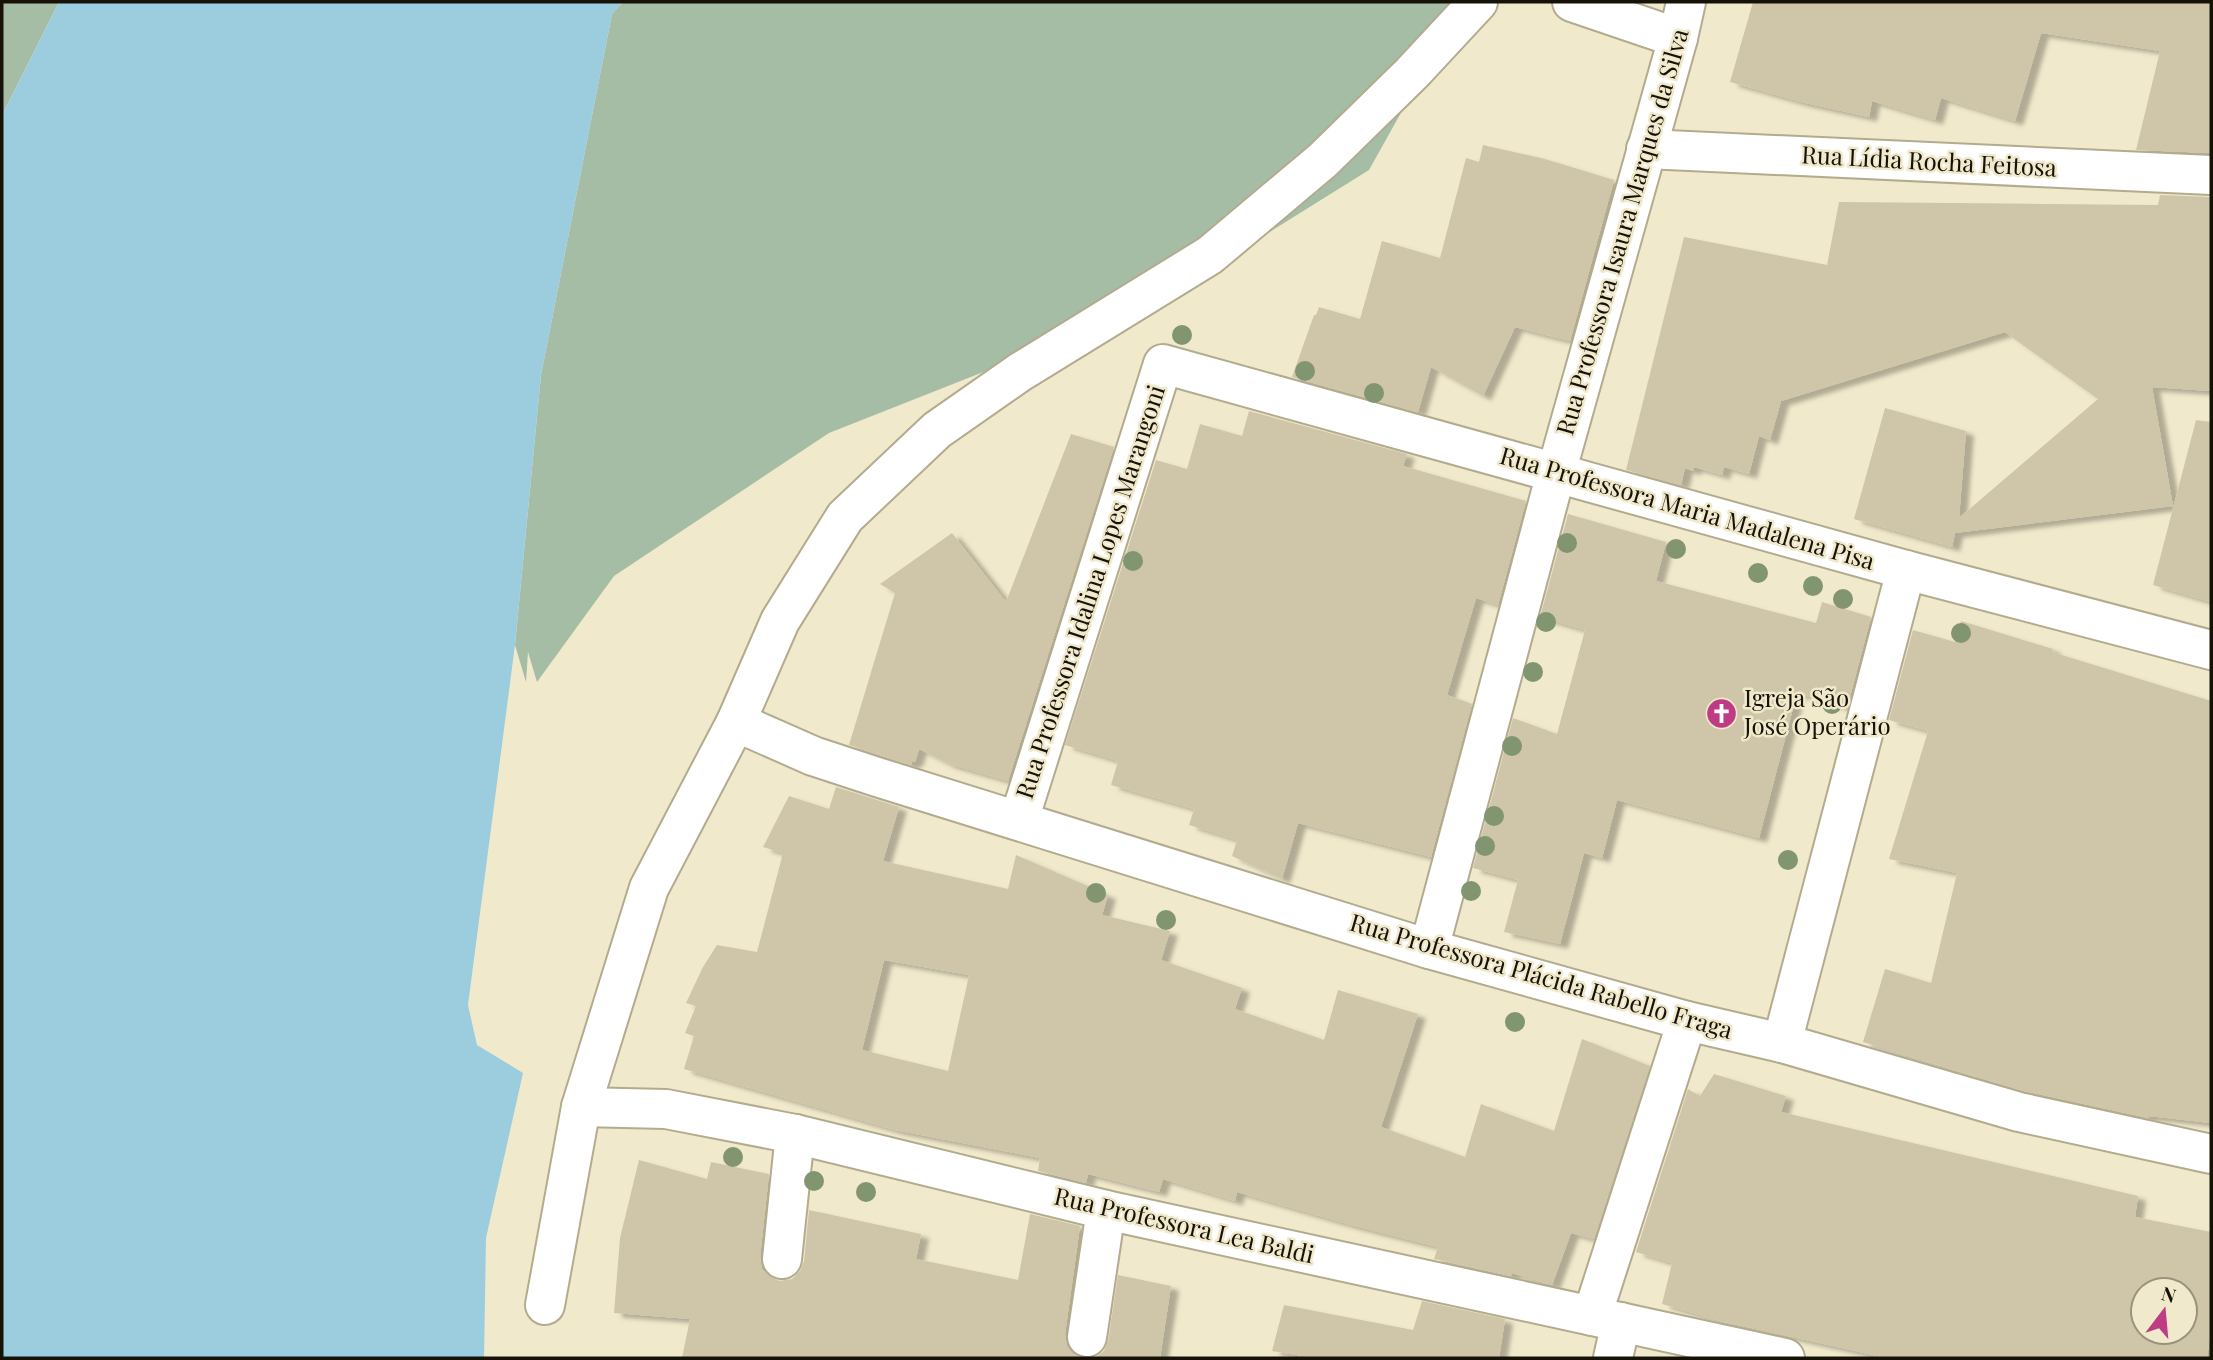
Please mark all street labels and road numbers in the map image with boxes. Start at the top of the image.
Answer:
street label: Rua Professora Isaura Marques da Silva [1548,24,1695,438]
street label: Rua Lídia Rocha Feitosa [1801,137,2058,183]
street label: Rua Professora Idalina Lopes Marangoni [1007,380,1171,802]
street label: Rua Professora Maria Madalena Pisa [1496,438,1879,576]
street label: Rua Professora Plácida Rabello Fraga [1347,905,1737,1045]
street label: Rua Professora Lea Baldi [1051,1179,1317,1270]

